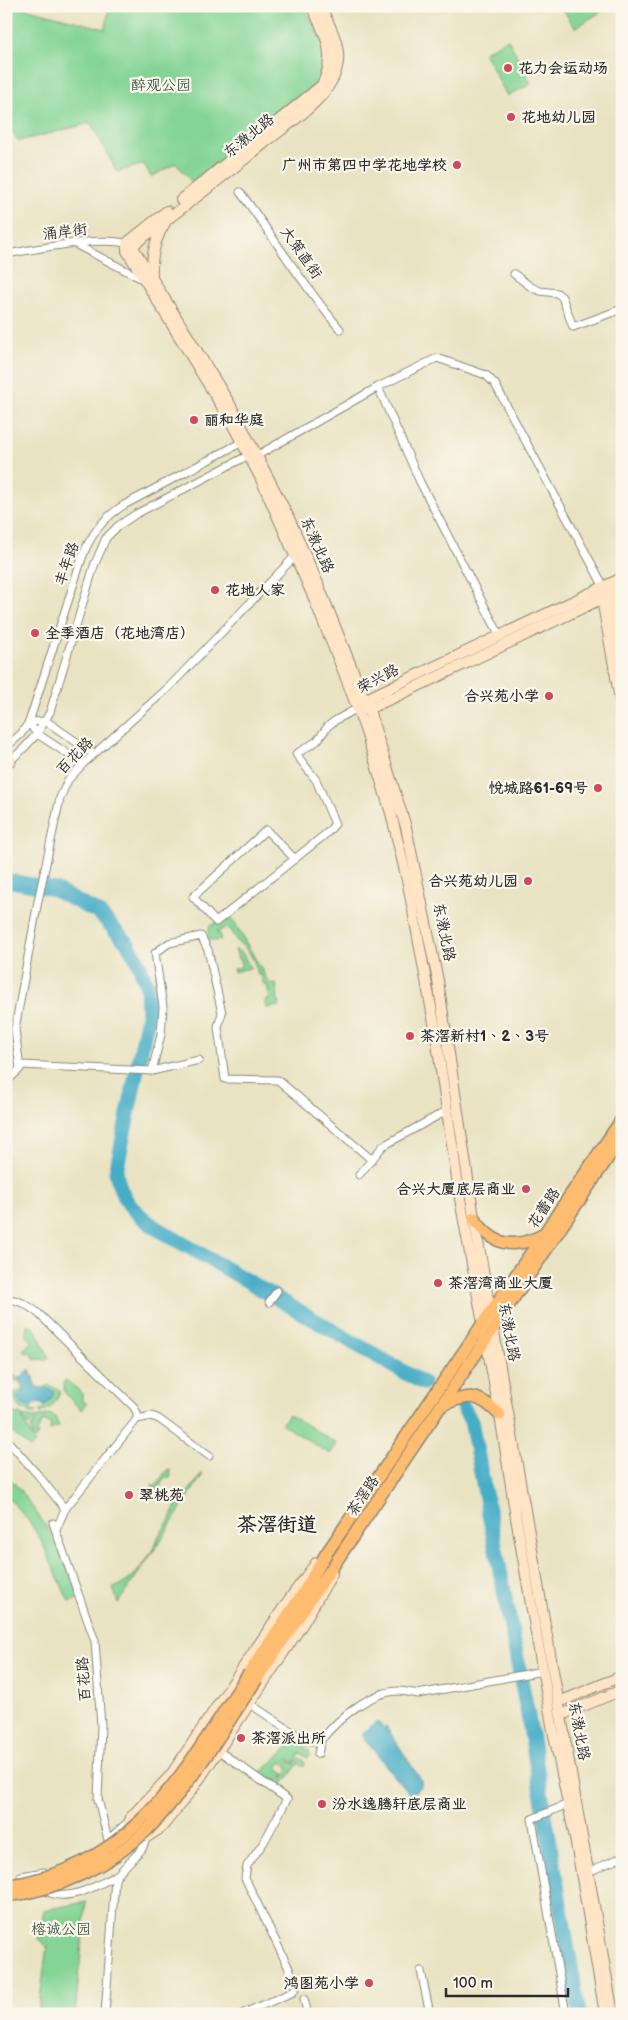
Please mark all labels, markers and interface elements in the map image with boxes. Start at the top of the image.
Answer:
place label: 花力会运动场 [518,59,608,78]
marker: 花力会运动场 [502,62,514,74]
park label: 醉观公园 [131,76,191,95]
place label: 花地幼儿园 [521,108,596,127]
street label: 东漖北路 [220,110,278,162]
marker: 花地幼儿园 [505,111,517,123]
place label: 广州市第四中学花地学校 [282,156,447,175]
marker: 广州市第四中学花地学校 [451,159,463,171]
street label: 涌岸街 [42,220,88,244]
street label: 大策直街 [276,223,326,283]
place label: 丽和华庭 [204,411,264,430]
marker: 丽和华庭 [188,414,200,426]
street label: 东漖北路 [296,514,338,576]
street label: 丰年路 [51,540,83,588]
place label: 花地人家 [225,581,285,600]
marker: 花地人家 [209,584,221,596]
place label: 全季酒店（花地湾店） [45,624,195,643]
marker: 全季酒店（花地湾店） [29,627,41,639]
street label: 荣兴路 [354,660,402,698]
place label: 合兴苑小学 [464,687,539,706]
marker: 合兴苑小学 [543,690,555,702]
street label: 百花路 [53,733,97,779]
place label: 悦城路61-69号 [489,779,588,798]
marker: 悦城路61-69号 [592,782,604,794]
place label: 合兴苑幼儿园 [428,872,518,891]
marker: 合兴苑幼儿园 [522,875,534,887]
street label: 东漖北路 [429,901,459,963]
place label: 茶滘新村1、2、3号 [420,1027,549,1046]
marker: 茶滘新村1、2、3号 [404,1030,416,1042]
place label: 合兴大厦底层商业 [396,1180,516,1199]
marker: 合兴大厦底层商业 [520,1183,532,1195]
street label: 花蕾路 [524,1184,564,1232]
place label: 茶滘湾商业大厦 [448,1274,553,1293]
marker: 茶滘湾商业大厦 [432,1277,444,1289]
street label: 东漖北路 [494,1301,524,1363]
street label: 茶滘路 [343,1472,383,1520]
place label: 翠桃苑 [139,1486,184,1505]
marker: 翠桃苑 [123,1489,135,1501]
district label: 茶滘街道 [237,1513,317,1537]
street label: 百花路 [73,1656,95,1702]
street label: 东漖北路 [564,1700,594,1762]
place label: 茶滘派出所 [251,1729,326,1748]
marker: 茶滘派出所 [235,1732,247,1744]
place label: 汾水逸腾轩底层商业 [332,1795,467,1814]
marker: 汾水逸腾轩底层商业 [316,1798,328,1810]
park label: 榕诚公园 [31,1920,91,1939]
scale bar [446,1965,568,1997]
place label: 鸿图苑小学 [284,1974,359,1993]
text: 100 m [453,1974,493,1993]
marker: 鸿图苑小学 [363,1977,375,1989]

